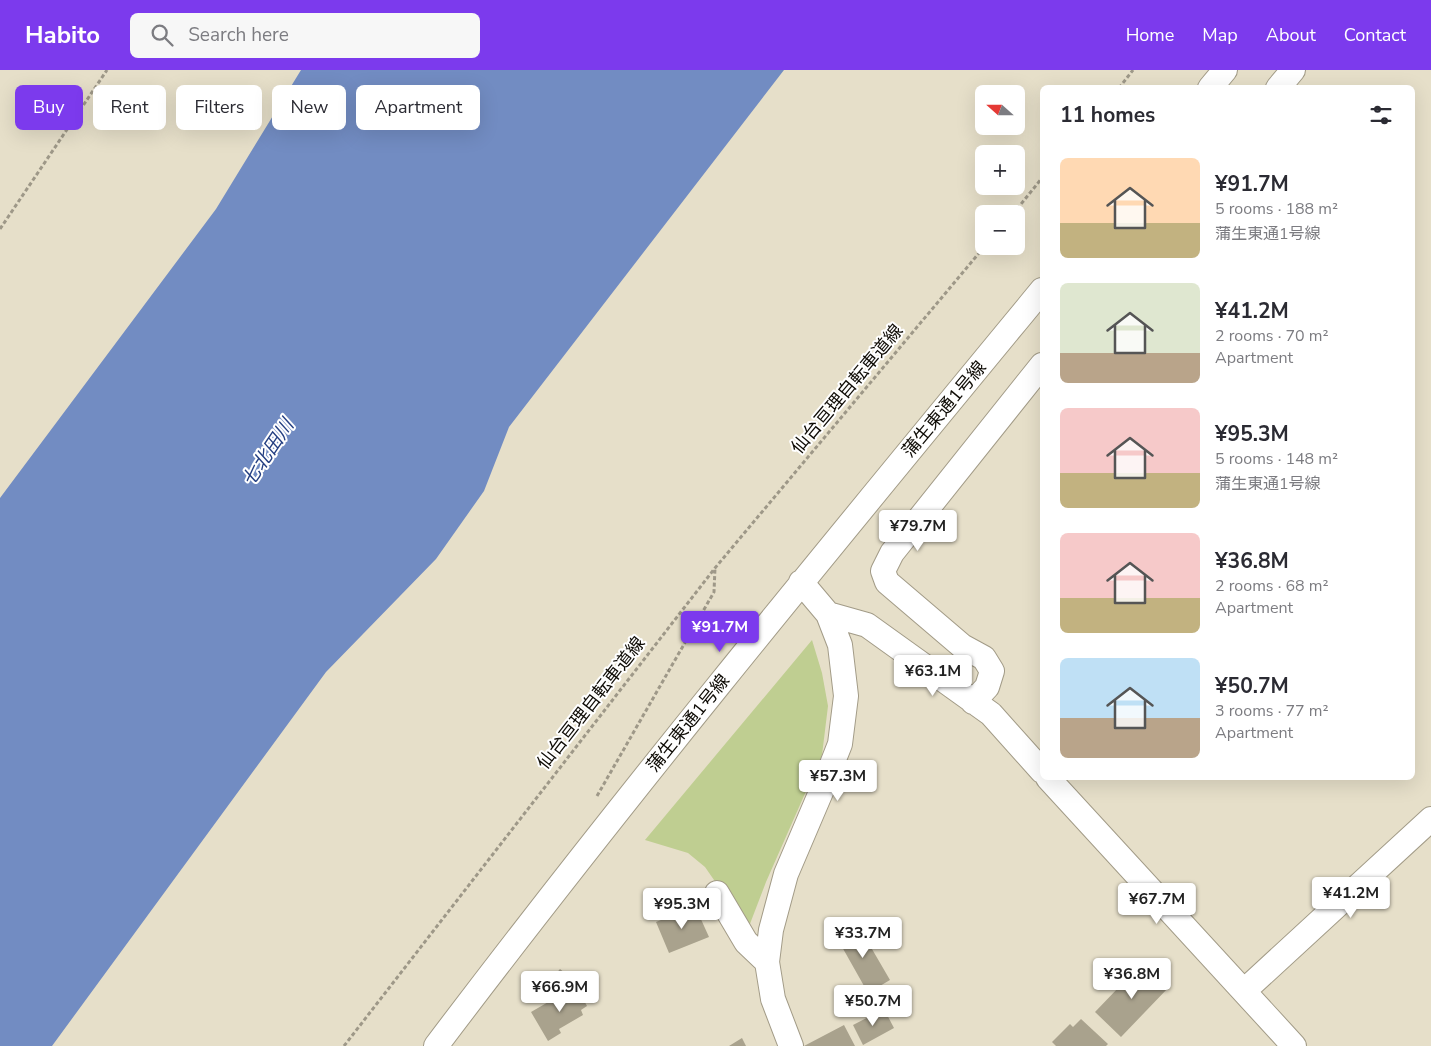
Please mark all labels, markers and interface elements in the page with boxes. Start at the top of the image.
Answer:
search box [130,13,480,58]
text: Habito [25,19,100,51]
icon: search [148,21,176,49]
text: Search here [188,22,289,48]
text: Home [1126,23,1174,47]
text: Map [1202,23,1238,47]
text: About [1266,23,1316,47]
text: Contact [1344,23,1406,47]
chip: Buy [15,85,83,130]
chip: Rent [93,85,166,130]
chip: Filters [176,85,262,130]
chip: New [272,85,346,130]
chip: Apartment [356,85,480,130]
north arrow [975,85,1025,135]
map controls [975,85,1025,255]
text: 11 homes [1060,101,1155,129]
icon: filters [1367,101,1395,129]
button: + [975,145,1025,195]
text: ¥91.7M [1215,170,1289,198]
icon: home [1100,178,1160,238]
text: 5 rooms · 188 m² [1215,198,1338,220]
button: − [975,205,1025,255]
text: 蒲生東通1号線 [1215,223,1321,245]
text: ¥41.2M [1215,297,1289,325]
icon: home [1100,303,1160,363]
street label: 仙台亘理自転車道線 [786,319,908,459]
text: 2 rooms · 70 m² [1215,325,1328,347]
text: Apartment [1215,347,1293,369]
street label: 蒲生東通1号線 [897,356,991,462]
water label: 七北田川 [236,413,301,492]
text: ¥95.3M [1215,420,1289,448]
icon: home [1100,428,1160,488]
text: 5 rooms · 148 m² [1215,448,1338,470]
text: 蒲生東通1号線 [1215,473,1321,495]
pin: ¥79.7M [877,510,959,552]
text: ¥79.7M [890,515,946,537]
text: ¥36.8M [1215,547,1289,575]
icon: home [1100,553,1160,613]
text: 2 rooms · 68 m² [1215,575,1328,597]
text: Apartment [1215,597,1293,619]
pin: ¥91.7M [679,610,761,653]
text: ¥91.7M [692,616,748,638]
street label: 仙台亘理自転車道線 [532,632,650,774]
pin: ¥63.1M [892,654,974,697]
text: ¥63.1M [905,660,961,682]
street label: 蒲生東通1号線 [641,669,735,777]
text: ¥50.7M [1215,672,1289,700]
icon: home [1100,678,1160,738]
text: 3 rooms · 77 m² [1215,700,1328,722]
text: Apartment [1215,722,1293,744]
pin: ¥57.3M [797,760,879,802]
text: ¥57.3M [810,765,866,787]
pin: ¥41.2M [1310,876,1392,919]
pin: ¥67.7M [1116,882,1198,925]
text: ¥41.2M [1323,882,1379,904]
pin: ¥95.3M [641,888,723,930]
text: ¥67.7M [1129,888,1185,910]
text: ¥95.3M [654,893,710,915]
pin: ¥33.7M [822,916,904,959]
text: ¥33.7M [835,922,891,944]
pin: ¥36.8M [1091,958,1173,1000]
text: ¥36.8M [1104,963,1160,985]
pin: ¥66.9M [519,970,601,1013]
text: ¥66.9M [532,976,588,998]
pin: ¥50.7M [832,984,914,1027]
text: ¥50.7M [845,990,901,1012]

